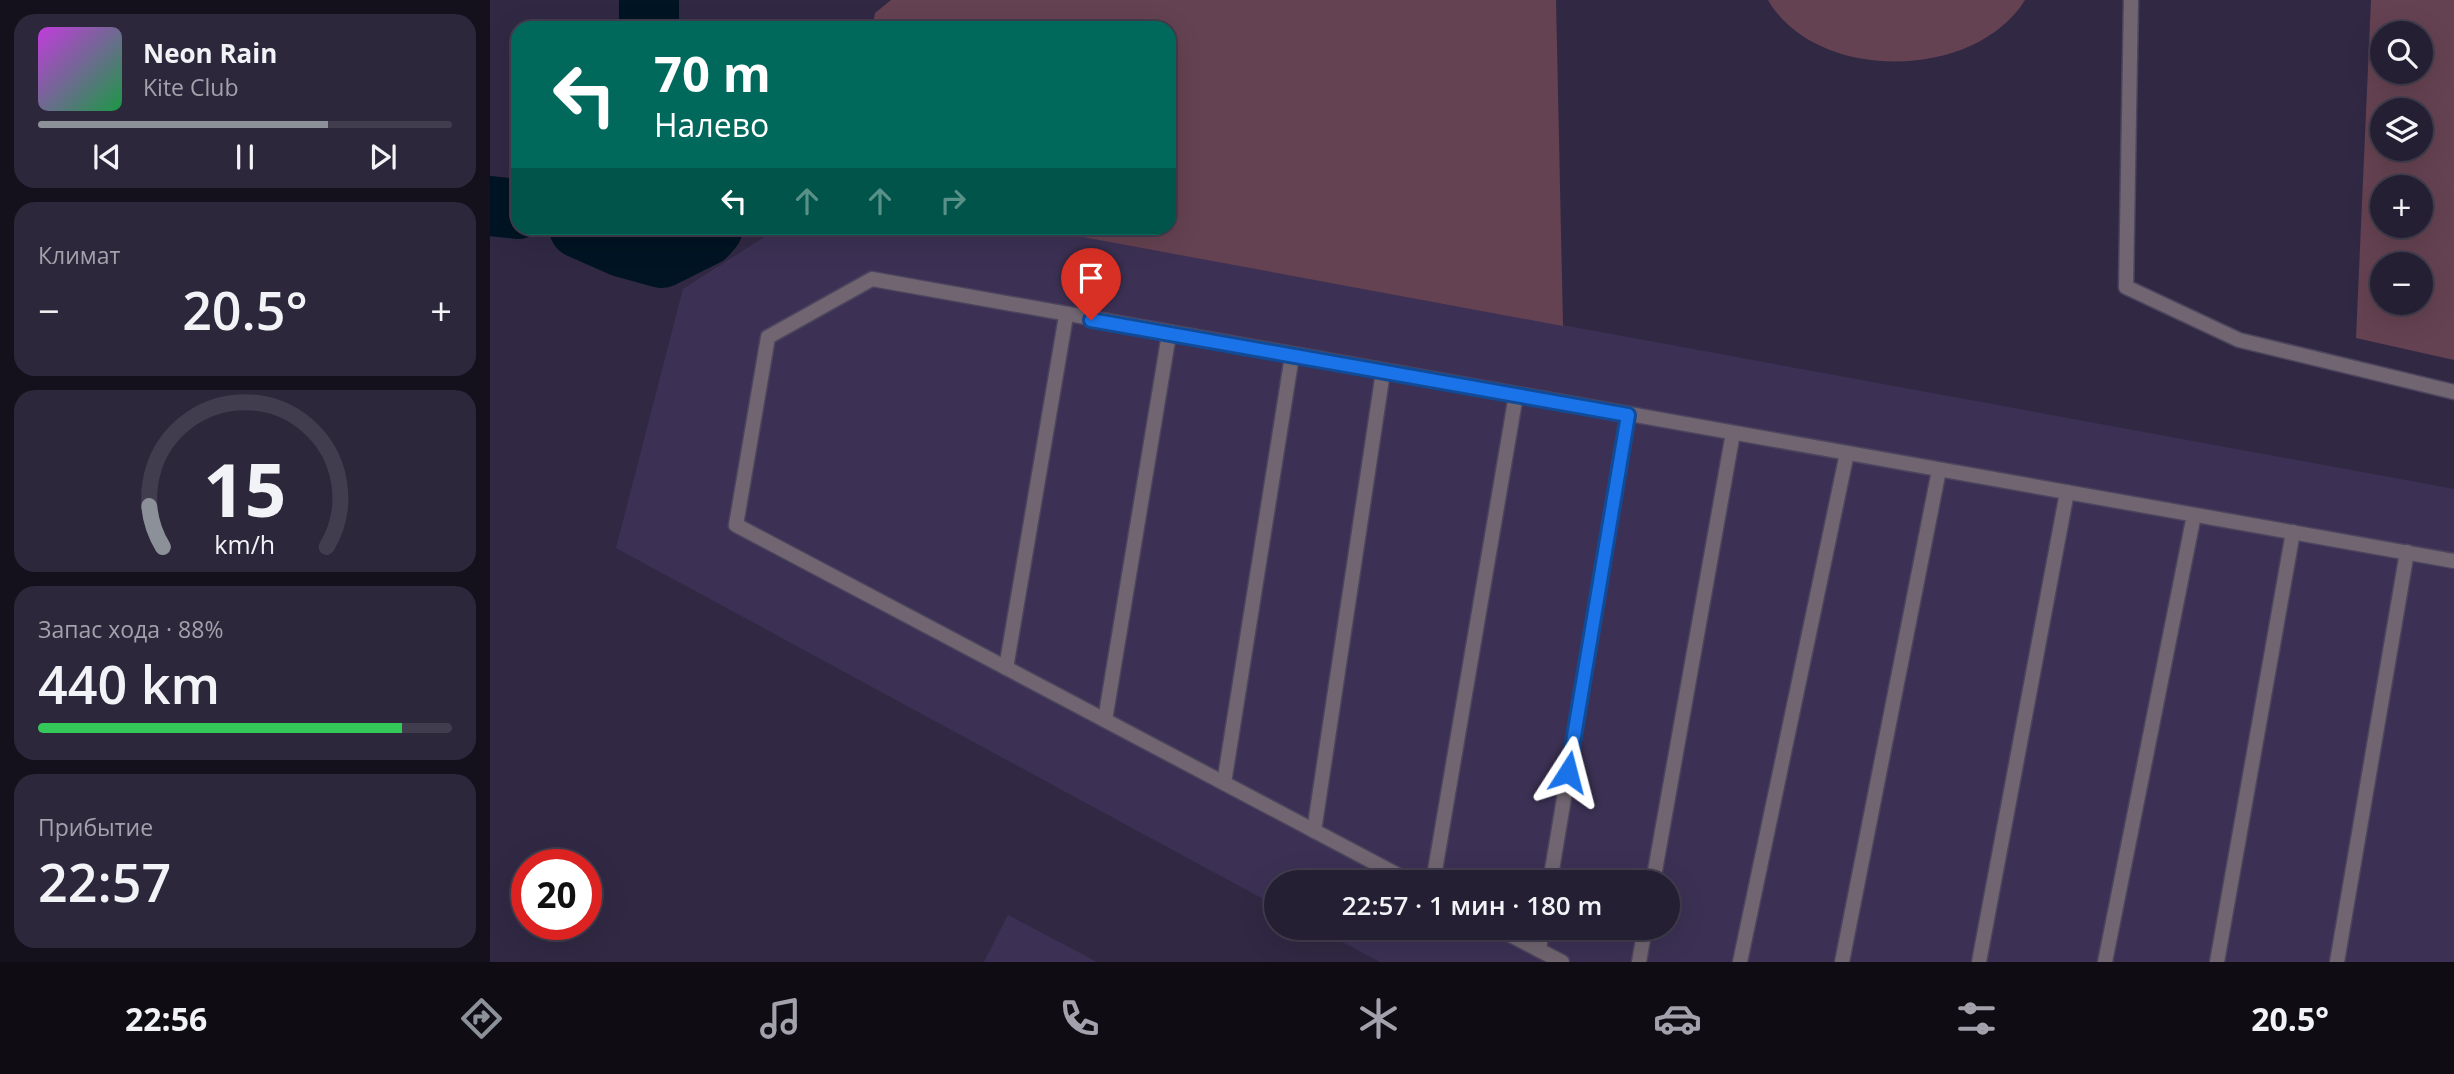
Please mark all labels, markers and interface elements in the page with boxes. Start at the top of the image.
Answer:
map controls [2370,21,2433,315]
button: search [2370,21,2433,84]
text: Neon Rain [143,35,277,71]
text: 70 m [654,40,771,106]
icon: left [539,49,630,140]
text: Kite Club [143,71,238,103]
button: layers [2370,98,2433,161]
text: Налево [654,103,769,146]
icon: previous [88,138,126,176]
icon: pause [226,138,264,176]
icon: next [364,138,402,176]
button: + [2370,175,2433,238]
icon: left [715,182,753,220]
icon: ahead [788,182,826,220]
icon: ahead [861,182,899,220]
icon: right [934,182,972,220]
text: Климат [38,239,120,271]
pin [1061,248,1121,320]
button: − [2370,252,2433,315]
icon: arrive [1072,259,1110,297]
text: 20.5° [182,274,308,345]
text: − [38,284,60,336]
text: + [430,284,452,336]
text: 15 [203,439,287,538]
text: km/h [215,527,275,561]
text: Запас хода · 88% [38,613,223,645]
text: 440 km [38,648,220,719]
position arrow [1531,735,1605,809]
text: Прибытие [38,811,153,843]
text: 22:57 [38,846,171,917]
speed limit sign: 20 [511,849,602,940]
text: 22:57 · 1 мин · 180 m [1342,887,1602,923]
icon: directions [457,994,506,1043]
icon: music [756,994,805,1043]
icon: phone [1055,994,1104,1043]
icon: climate [1354,994,1403,1043]
icon: car [1653,994,1702,1043]
icon: filters [1952,994,2001,1043]
text: 22:56 [125,997,207,1040]
text: 20.5° [2251,997,2329,1040]

